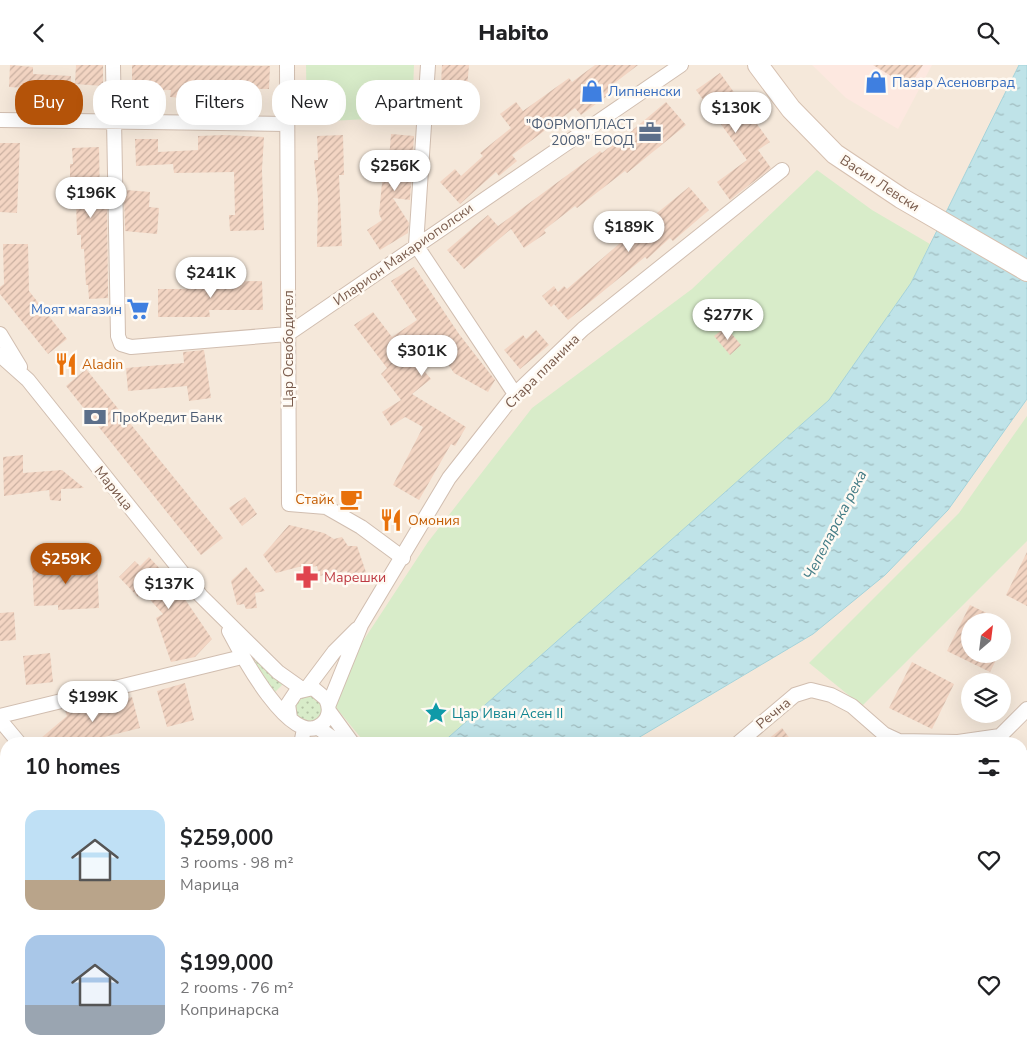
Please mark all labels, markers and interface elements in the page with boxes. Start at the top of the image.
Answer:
text: Habito [478,18,549,48]
icon: back [25,19,53,47]
icon: search [974,19,1002,47]
shop icon: Пазар Асеновград [863,69,889,95]
place label: Пазар Асеновград [892,73,1015,92]
shop icon: Липненски [579,78,605,104]
chip: Buy [15,80,83,125]
chip: Rent [93,80,166,125]
chip: Filters [176,80,262,125]
chip: New [272,80,346,125]
chip: Apartment [356,80,480,125]
place label: Липненски [608,82,681,101]
pin: $130K [701,92,771,134]
text: $130K [711,97,761,119]
place label: "ФОРМОПЛАСТ 2008" ЕООД [526,115,635,150]
office icon: "ФОРМОПЛАСТ 2008" ЕООД [637,119,663,145]
pin: $256K [360,149,430,192]
street label: Васил Левски [836,151,923,216]
text: $256K [370,155,420,177]
pin: $196K [56,177,126,219]
text: $196K [66,182,116,204]
street label: Иларион Макариополски [329,199,477,310]
pin: $189K [594,211,664,253]
text: $189K [604,216,654,238]
pin: $241K [176,257,246,299]
text: $241K [186,262,236,284]
street label: Цар Освободител [279,290,298,408]
supermarket icon: Моят магазин [125,296,151,322]
pin: $277K [693,299,763,341]
place label: Моят магазин [31,300,122,319]
text: $277K [703,304,753,326]
street label: Стара планина [501,330,584,413]
pin: $301K [387,335,457,377]
text: $301K [397,340,447,362]
restaurant icon: Aladin [53,351,79,377]
place label: Aladin [82,355,123,374]
bank icon: ПроКредит Банк [82,404,108,430]
place label: ПроКредит Банк [112,408,223,427]
street label: Марица [90,462,137,514]
water label: Чепеларска река [799,467,871,583]
cafe icon: Стайк [338,486,364,512]
place label: Стайк [295,490,335,509]
restaurant icon: Омония [378,507,404,533]
place label: Омония [408,511,460,530]
pin: $259K [31,543,101,585]
text: $259K [41,548,91,570]
pharmacy icon: Марешки [294,564,320,590]
pin: $137K [134,567,204,610]
place label: Марешки [324,568,386,587]
text: $137K [144,573,194,595]
north arrow [961,613,1011,663]
map controls [961,613,1011,723]
button: layers [961,673,1011,723]
pin: $199K [58,681,128,723]
text: $199K [68,686,118,708]
street label: Речна [752,693,795,733]
place icon: Цар Иван Асен II [423,700,449,726]
place label: Цар Иван Асен II [452,704,563,723]
text: 10 homes [25,753,120,781]
icon: filters [975,753,1003,781]
text: $259,000 [180,824,273,852]
icon: home [65,830,125,890]
icon: heart [975,846,1003,874]
text: 3 rooms · 98 m² [180,852,293,874]
text: Марица [180,874,239,896]
text: $199,000 [180,949,273,977]
icon: home [65,955,125,1015]
icon: heart [975,971,1003,999]
text: 2 rooms · 76 m² [180,977,293,999]
text: Копринарска [180,999,280,1021]

